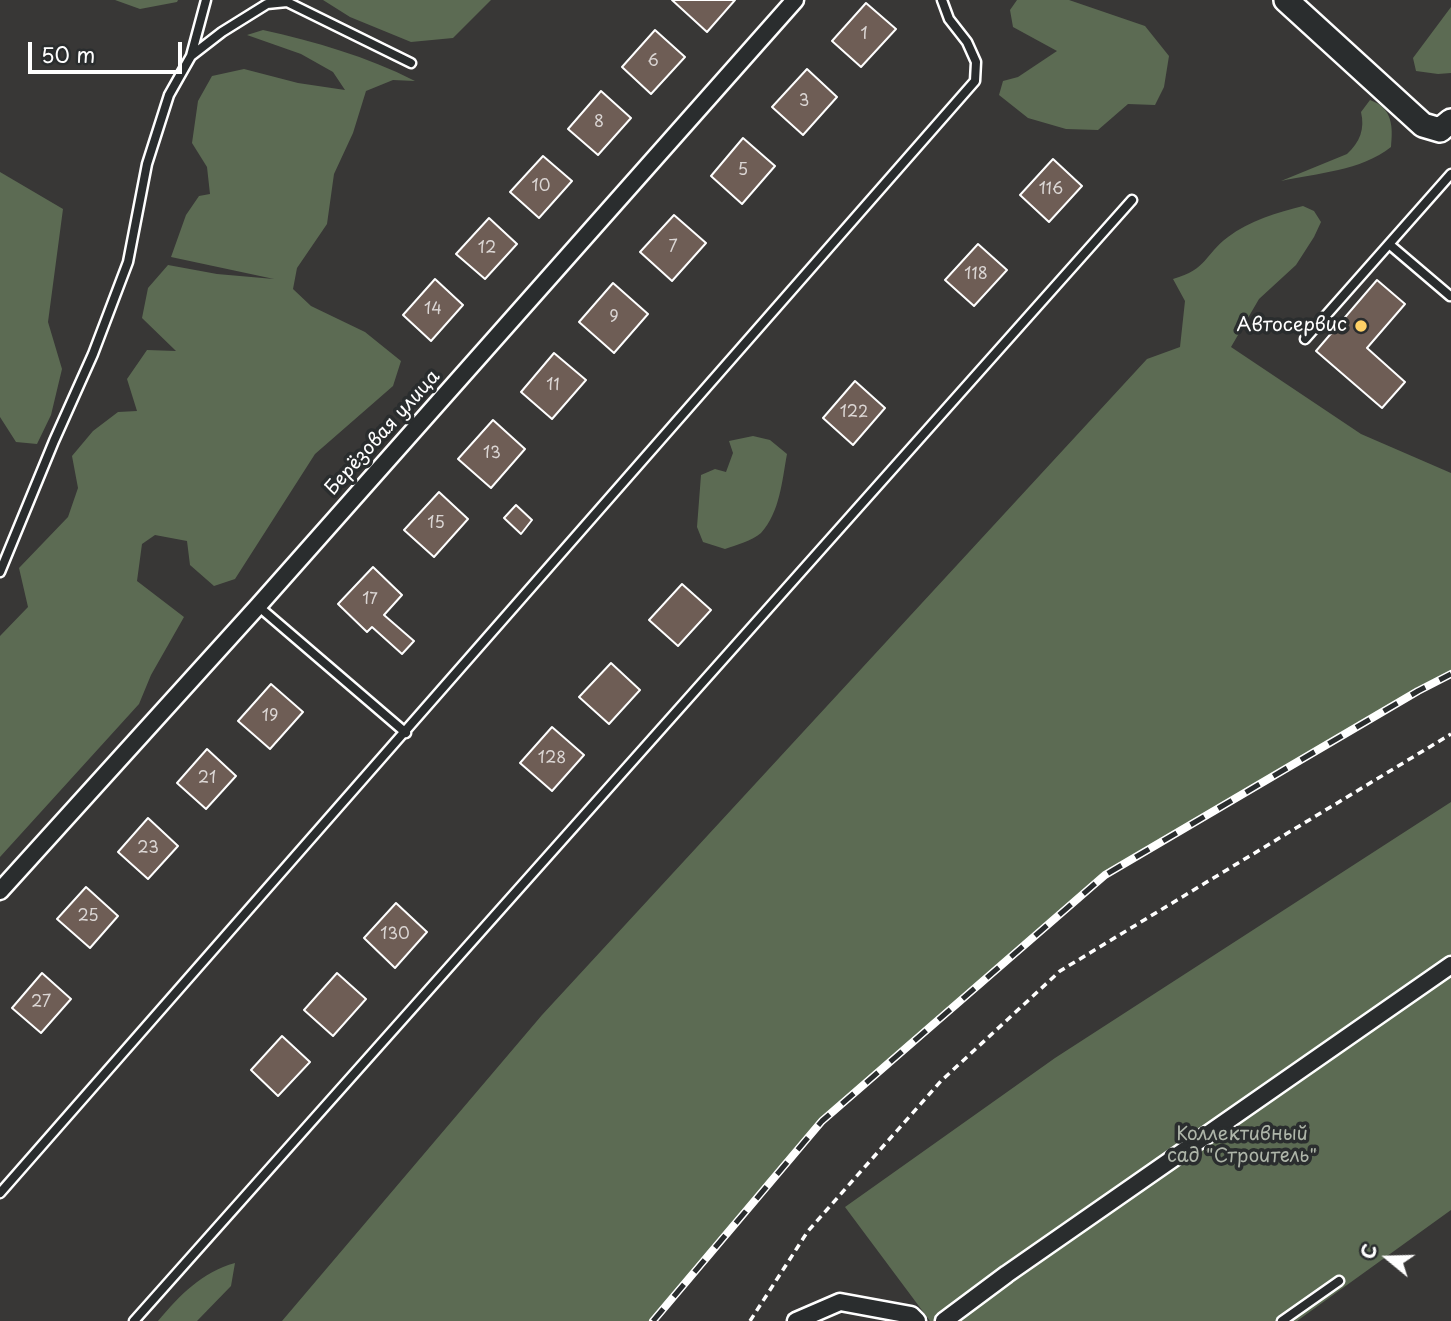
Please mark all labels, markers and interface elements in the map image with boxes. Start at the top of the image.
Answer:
house number: 1 [860,25,868,45]
scale bar [32,28,186,72]
text: 50 m [41,38,95,70]
house number: 6 [647,52,659,72]
house number: 3 [799,92,809,112]
house number: 8 [594,113,604,133]
house number: 5 [738,161,748,181]
house number: 10 [532,177,550,197]
house number: 116 [1039,180,1063,200]
house number: 7 [668,238,678,258]
house number: 12 [478,239,496,259]
house number: 118 [964,265,988,285]
house number: 14 [424,300,442,320]
house number: 9 [609,308,619,328]
place label: Автосервис [1236,315,1347,337]
marker: Автосервис [1353,318,1369,334]
street label: Берёзовая улица [321,366,445,500]
house number: 11 [546,376,560,396]
house number: 122 [840,403,868,423]
house number: 13 [483,444,501,464]
house number: 15 [427,514,445,534]
house number: 17 [362,590,378,610]
house number: 19 [262,707,278,727]
house number: 128 [538,749,566,769]
house number: 21 [198,769,216,789]
house number: 23 [137,839,159,859]
house number: 25 [77,907,99,927]
house number: 130 [380,925,410,945]
house number: 27 [31,993,51,1013]
park label: Коллективный сад "Строитель" [1167,1124,1317,1168]
north arrow [1353,1223,1423,1293]
text: С [1353,1240,1384,1262]

